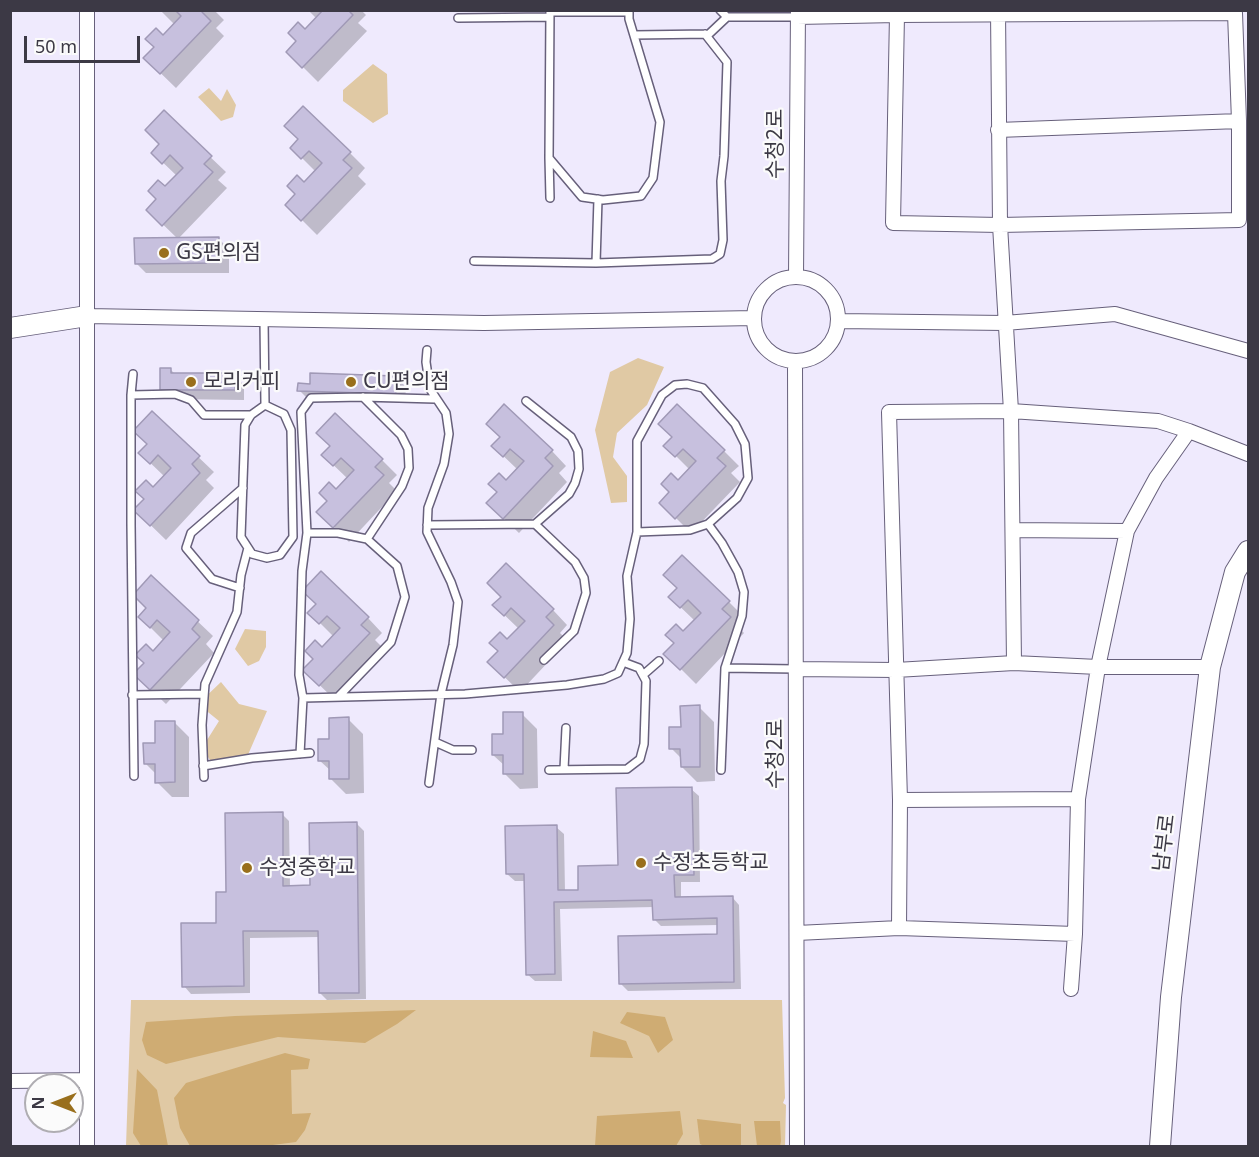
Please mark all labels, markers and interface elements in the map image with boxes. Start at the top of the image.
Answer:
scale bar [27,24,142,62]
text: 50 m [35,34,77,58]
street label: 수청2로 [763,109,789,179]
place label: GS편의점 [176,240,261,266]
marker: GS편의점 [157,246,171,260]
place label: 모리커피 [203,369,280,395]
place label: CU편의점 [363,369,450,395]
marker: 모리커피 [184,375,198,389]
marker: CU편의점 [344,375,358,389]
street label: 수청2로 [763,719,789,789]
street label: 남부로 [1149,813,1181,873]
place label: 수정초등학교 [653,850,769,876]
place label: 수정중학교 [259,855,356,881]
marker: 수정초등학교 [634,856,648,870]
marker: 수정중학교 [240,861,254,875]
north arrow [24,1073,84,1133]
text: N [27,1097,49,1110]

